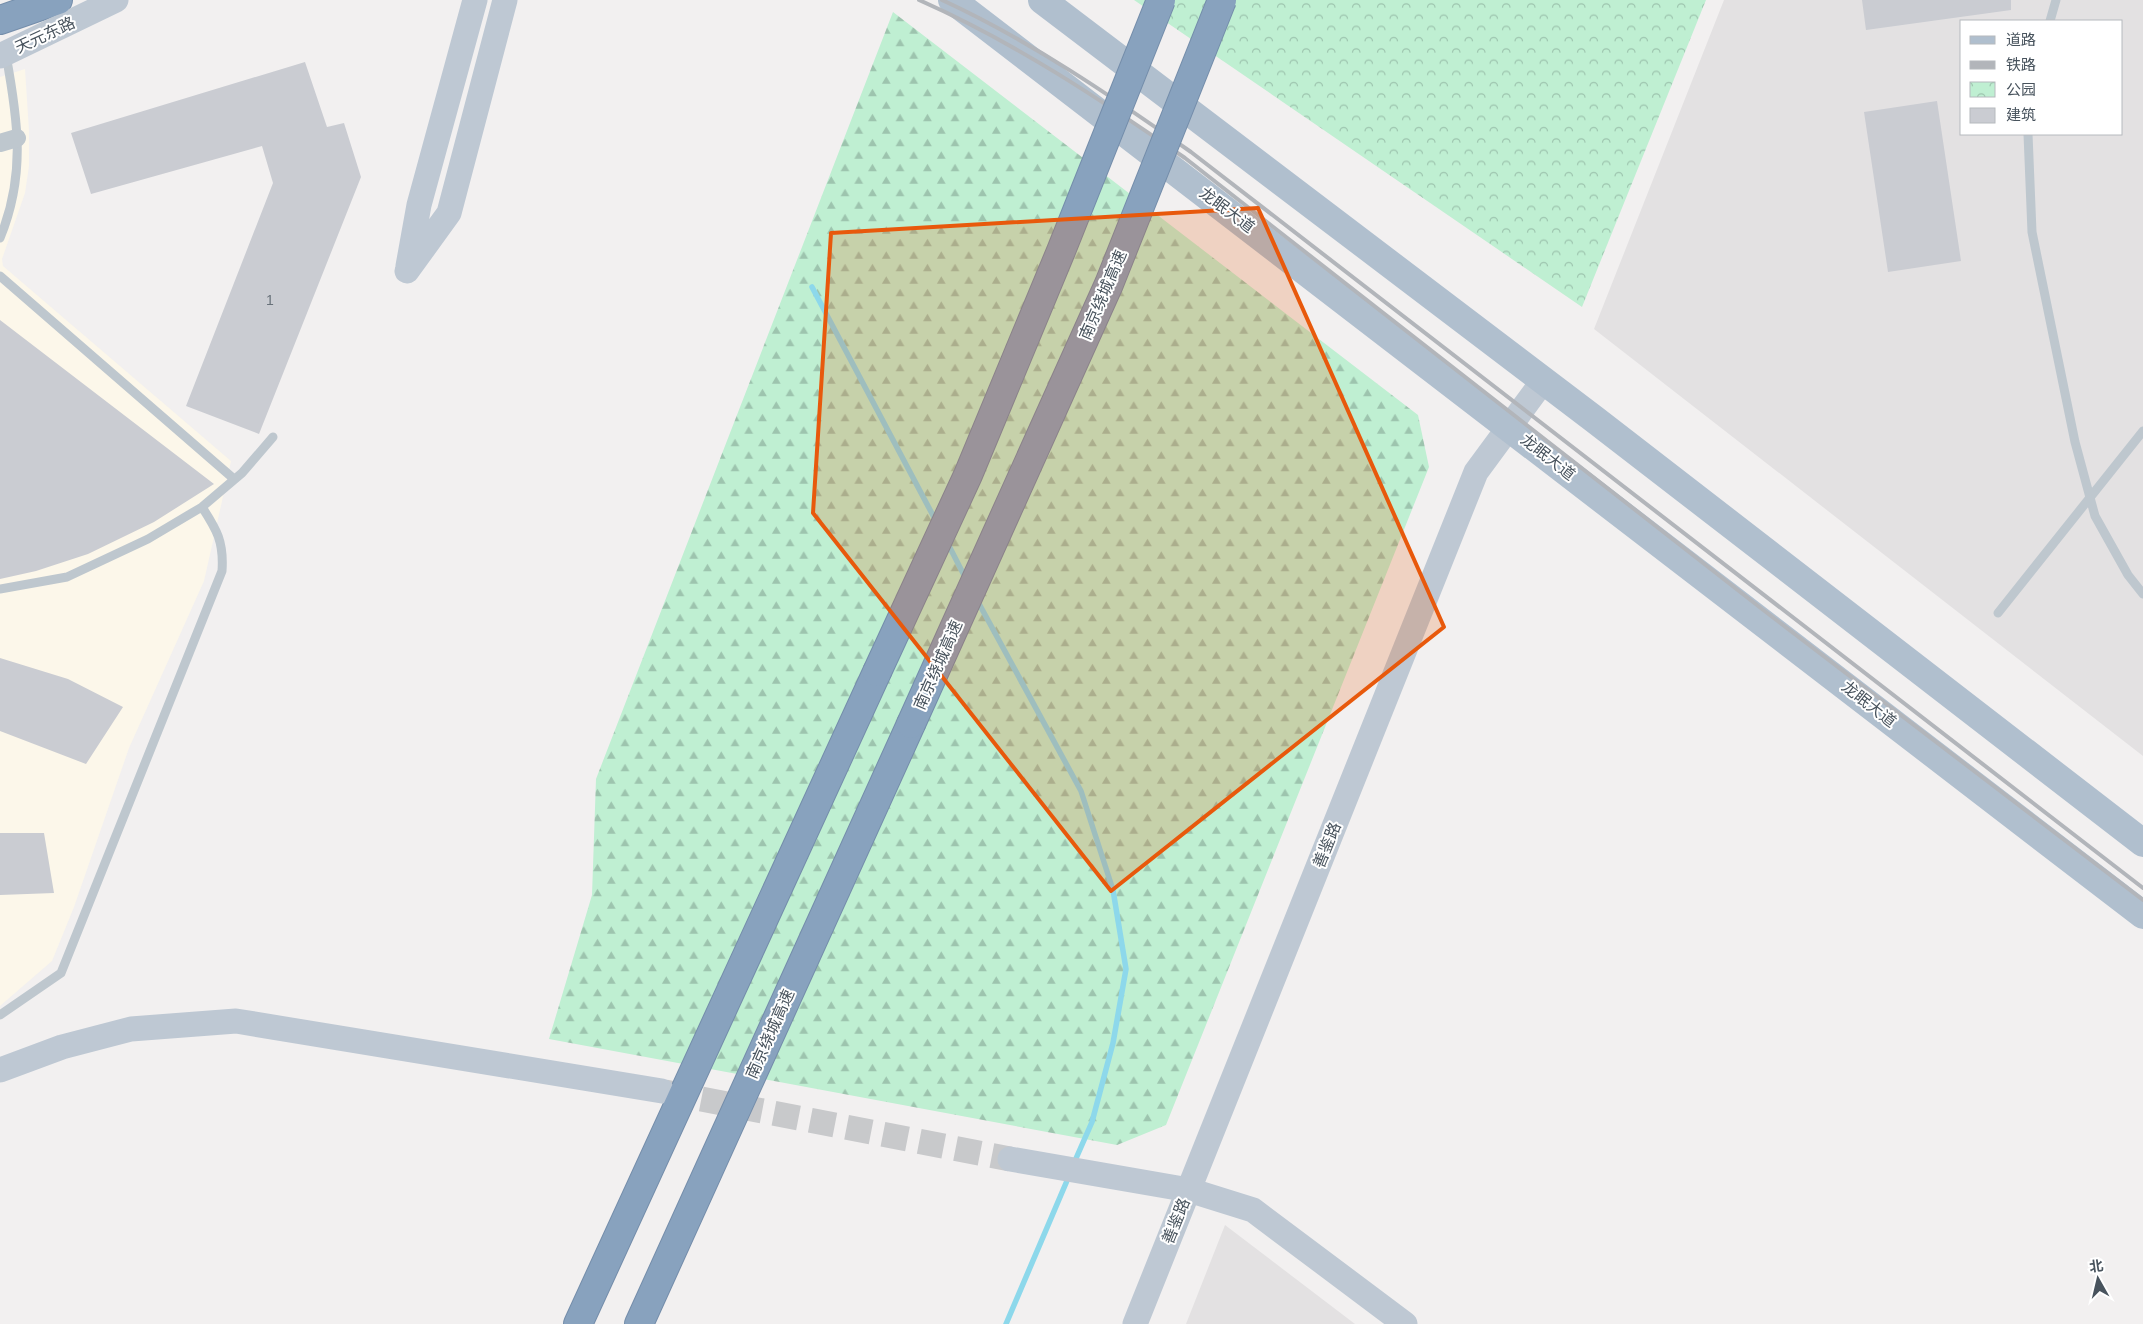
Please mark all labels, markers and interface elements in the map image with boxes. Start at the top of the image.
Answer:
street label: 天元东路 [12,14,78,56]
legend [1960,20,2123,135]
text: 道路 [2006,31,2036,48]
text: 铁路 [2006,56,2036,73]
text: 公园 [2006,81,2036,98]
text: 建筑 [2006,106,2036,123]
street label: 龙眠大道 [1196,184,1258,236]
street label: 南京绕城高速 [1076,247,1130,343]
house number: 1 [266,292,274,308]
street label: 龙眠大道 [1518,431,1578,483]
street label: 南京绕城高速 [911,618,965,712]
street label: 龙眠大道 [1839,678,1899,730]
street label: 善鉴路 [1310,820,1344,870]
street label: 南京绕城高速 [743,987,797,1081]
street label: 善鉴路 [1159,1196,1193,1246]
north arrow [2073,1254,2123,1304]
text: 北 [2088,1257,2104,1275]

